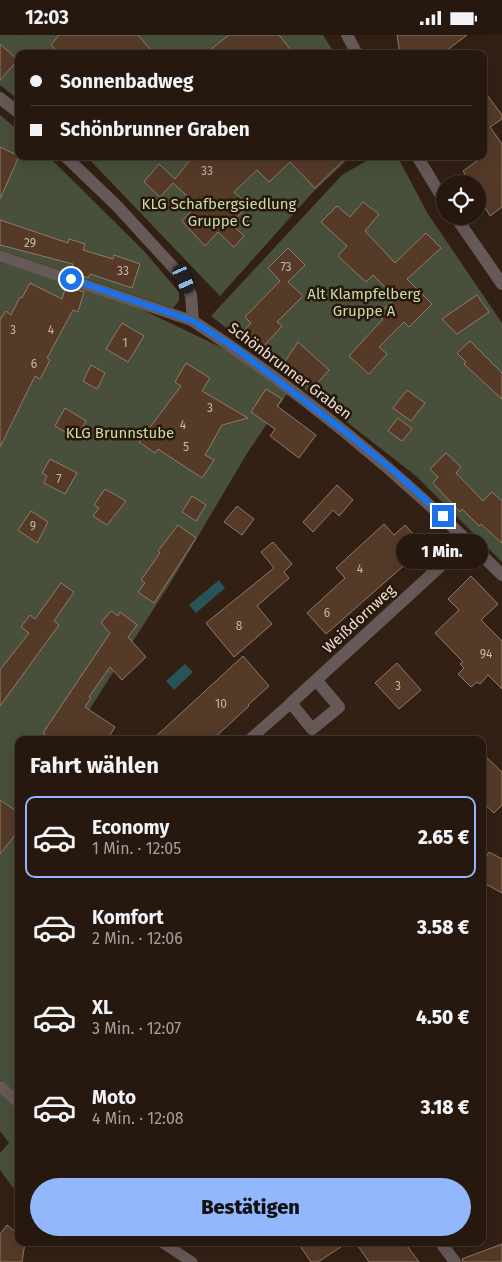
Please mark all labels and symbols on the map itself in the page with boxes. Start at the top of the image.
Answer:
house number: 33 [201,164,213,178]
park label: KLG Schafbergsiedlung Gruppe C [142,195,297,230]
house number: 29 [24,236,36,250]
house number: 73 [280,260,292,274]
car [171,262,196,296]
house number: 33 [117,264,129,278]
route start [60,268,82,290]
park label: Alt Klampfelberg Gruppe A [307,285,421,320]
street label: Schönbrunner Graben [225,319,355,423]
house number: 3 [10,323,16,337]
house number: 4 [48,323,55,337]
house number: 1 [122,336,128,350]
house number: 6 [31,357,37,371]
house number: 3 [207,401,213,415]
house number: 4 [180,418,187,432]
park label: KLG Brunnstube [66,424,174,442]
house number: 5 [183,440,189,454]
house number: 7 [56,472,62,486]
route end [432,505,454,527]
house number: 9 [30,519,36,533]
callout: 1 Min. [397,533,489,569]
house number: 4 [357,562,364,576]
street label: Weißdornweg [319,581,399,657]
house number: 6 [324,606,330,620]
house number: 8 [236,619,243,633]
house number: 94 [480,647,493,661]
house number: 3 [395,679,401,693]
house number: 10 [215,697,227,711]

